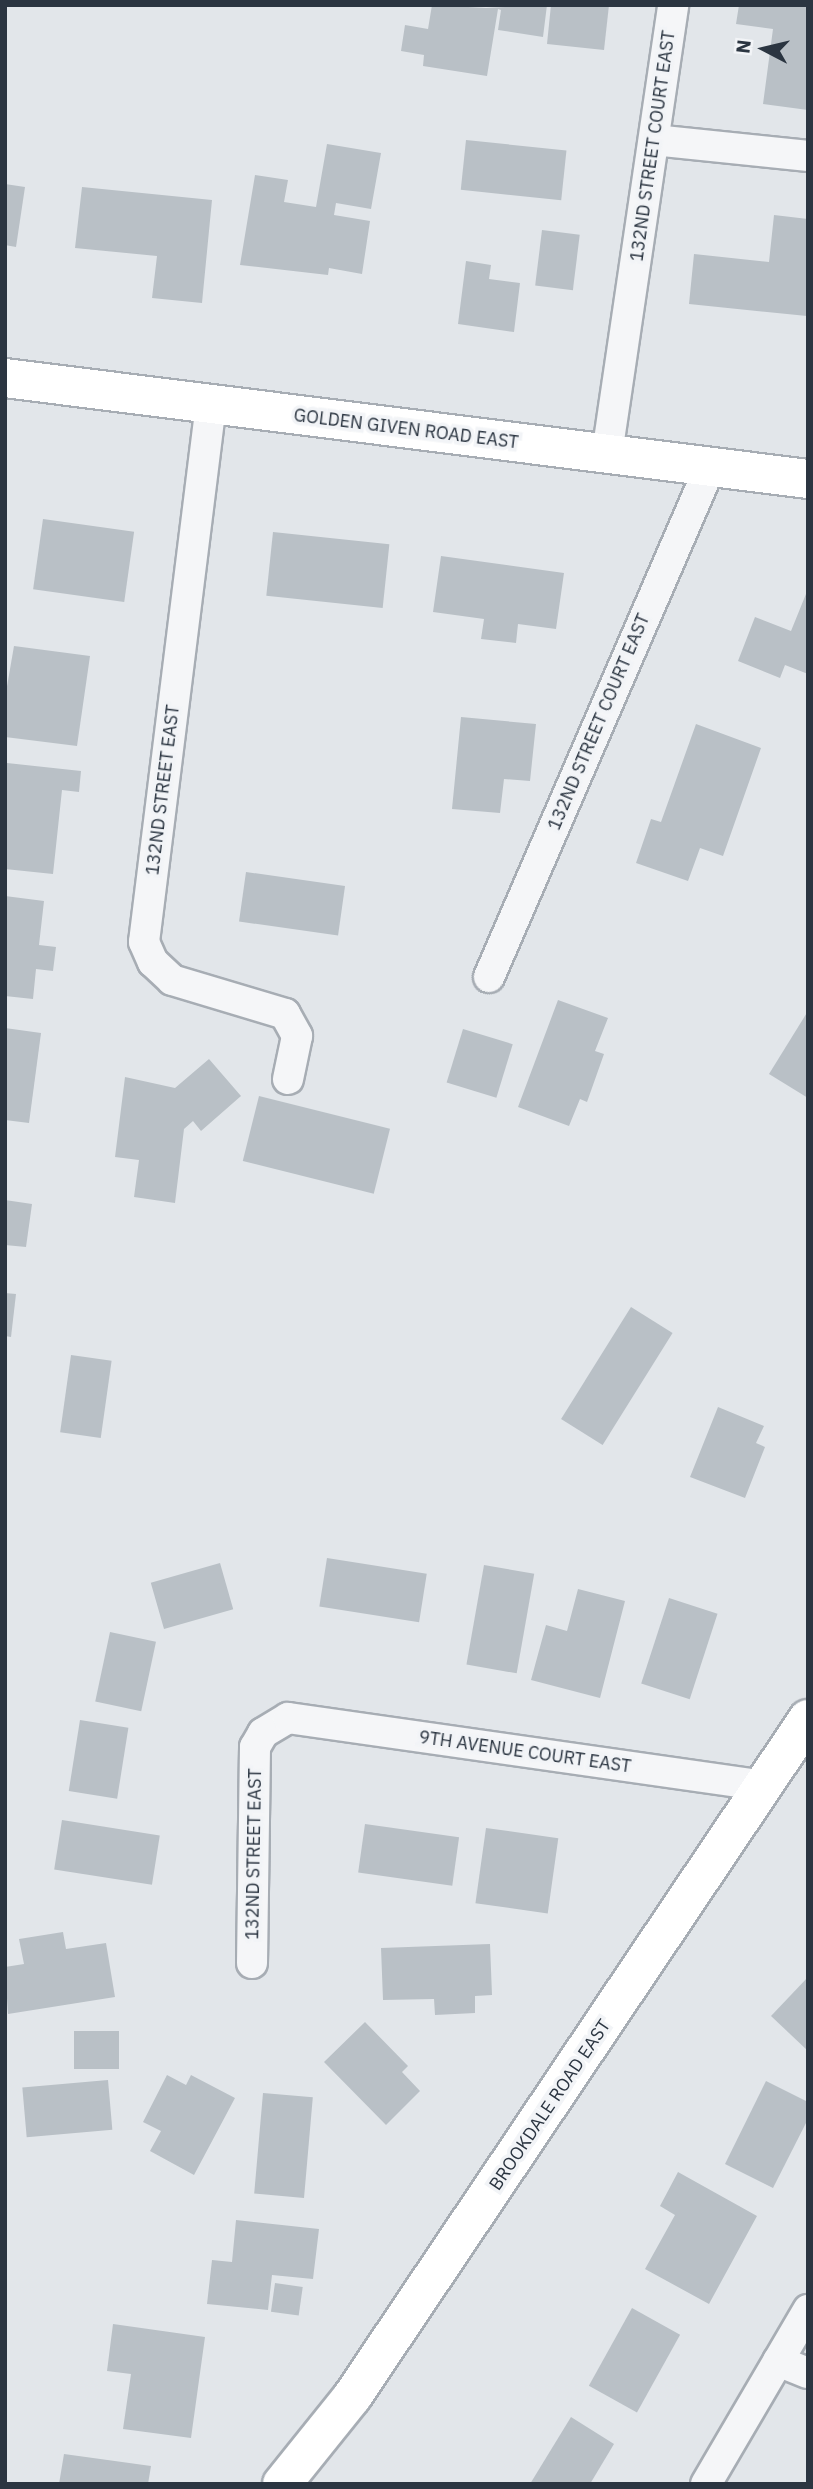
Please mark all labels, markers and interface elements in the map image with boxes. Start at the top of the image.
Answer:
north arrow [729,14,799,84]
street label: 132ND STREET COURT EAST [626,29,680,263]
text: N [730,38,756,55]
street label: GOLDEN GIVEN ROAD EAST [292,404,520,454]
street label: 132ND STREET COURT EAST [544,610,654,834]
street label: 132ND STREET EAST [142,704,184,876]
street label: 9TH AVENUE COURT EAST [418,1726,632,1778]
street label: 132ND STREET EAST [242,1768,266,1940]
street label: BROOKDALE ROAD EAST [485,2015,615,2195]

